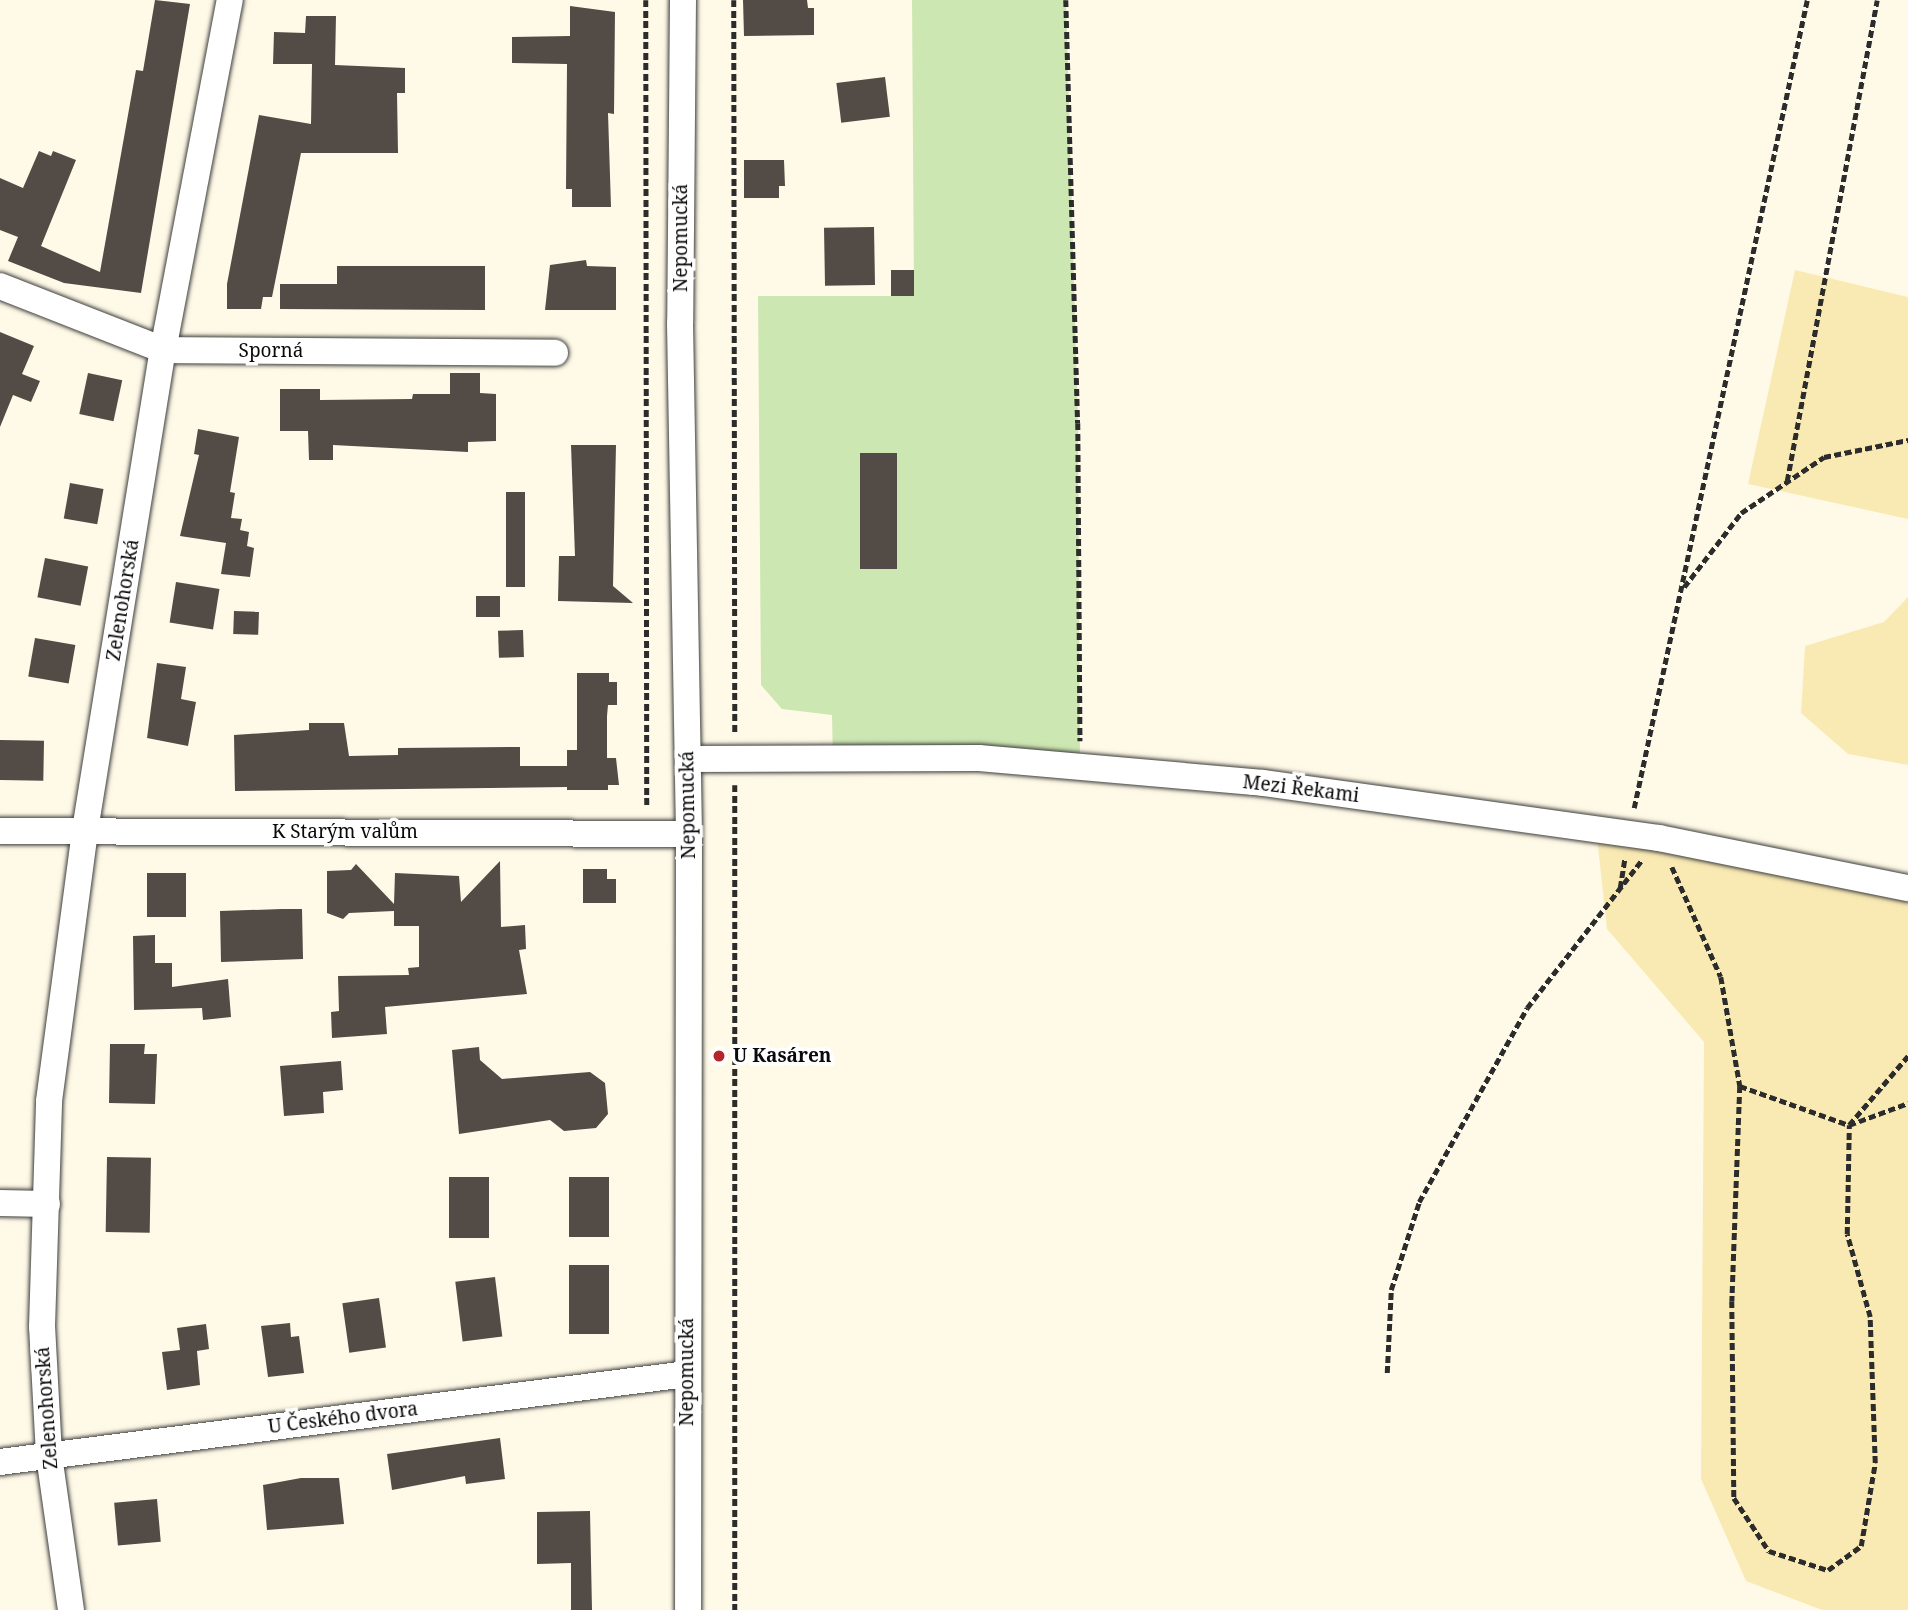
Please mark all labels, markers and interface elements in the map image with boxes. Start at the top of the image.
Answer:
street label: Nepomucká [670,184,692,292]
street label: Sporná [239,340,303,362]
street label: Zelenohorská [102,537,144,663]
street label: Nepomucká [676,751,700,859]
street label: Mezi Řekami [1241,771,1361,807]
street label: K Starým valům [272,821,418,843]
place label: U Kasáren [733,1045,831,1067]
marker: U Kasáren [711,1048,727,1064]
street label: Nepomucká [676,1318,698,1426]
street label: Zelenohorská [31,1346,63,1470]
street label: U Českého dvora [267,1398,419,1438]

